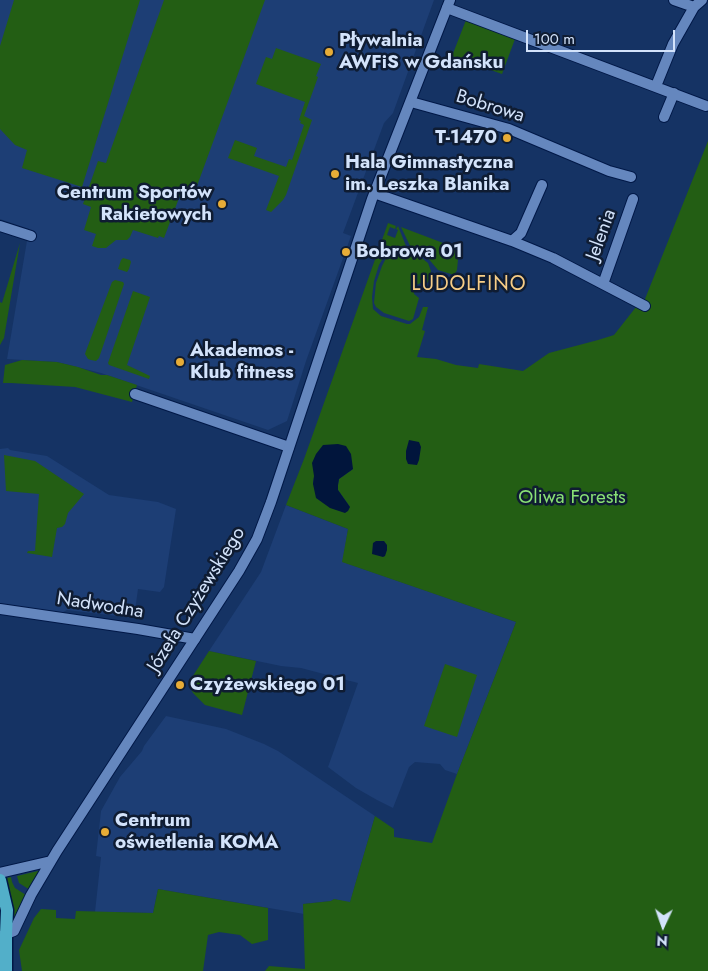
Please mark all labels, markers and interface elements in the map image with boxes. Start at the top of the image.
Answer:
scale bar [528,20,677,52]
text: 100 m [534,28,575,50]
place label: Pływalnia AWFiS w Gdańsku [339,30,504,74]
marker: Pływalnia AWFiS w Gdańsku [323,46,335,58]
street label: Bobrowa [453,86,527,128]
place label: T-1470 [435,127,497,149]
marker: T-1470 [501,132,513,144]
place label: Hala Gimnastyczna im. Leszka Blanika [345,152,513,196]
marker: Hala Gimnastyczna im. Leszka Blanika [329,168,341,180]
place label: Centrum Sportów Rakietowych [57,182,212,226]
marker: Centrum Sportów Rakietowych [216,198,228,210]
street label: Jelenia [582,206,622,264]
place label: Bobrowa 01 [356,241,463,263]
marker: Bobrowa 01 [340,246,352,258]
district label: LUDOLFINO [410,273,528,297]
place label: Akademos - Klub fitness [190,340,294,384]
marker: Akademos - Klub fitness [174,356,186,368]
park label: Oliwa Forests [518,487,626,509]
street label: Józefa Czyżewskiego [143,523,251,677]
street label: Nadwodna [55,588,145,624]
place label: Czyżewskiego 01 [190,674,345,696]
marker: Czyżewskiego 01 [174,679,186,691]
place label: Centrum oświetlenia KOMA [115,810,278,854]
marker: Centrum oświetlenia KOMA [99,826,111,838]
north arrow [638,901,688,951]
text: N [656,931,668,951]

